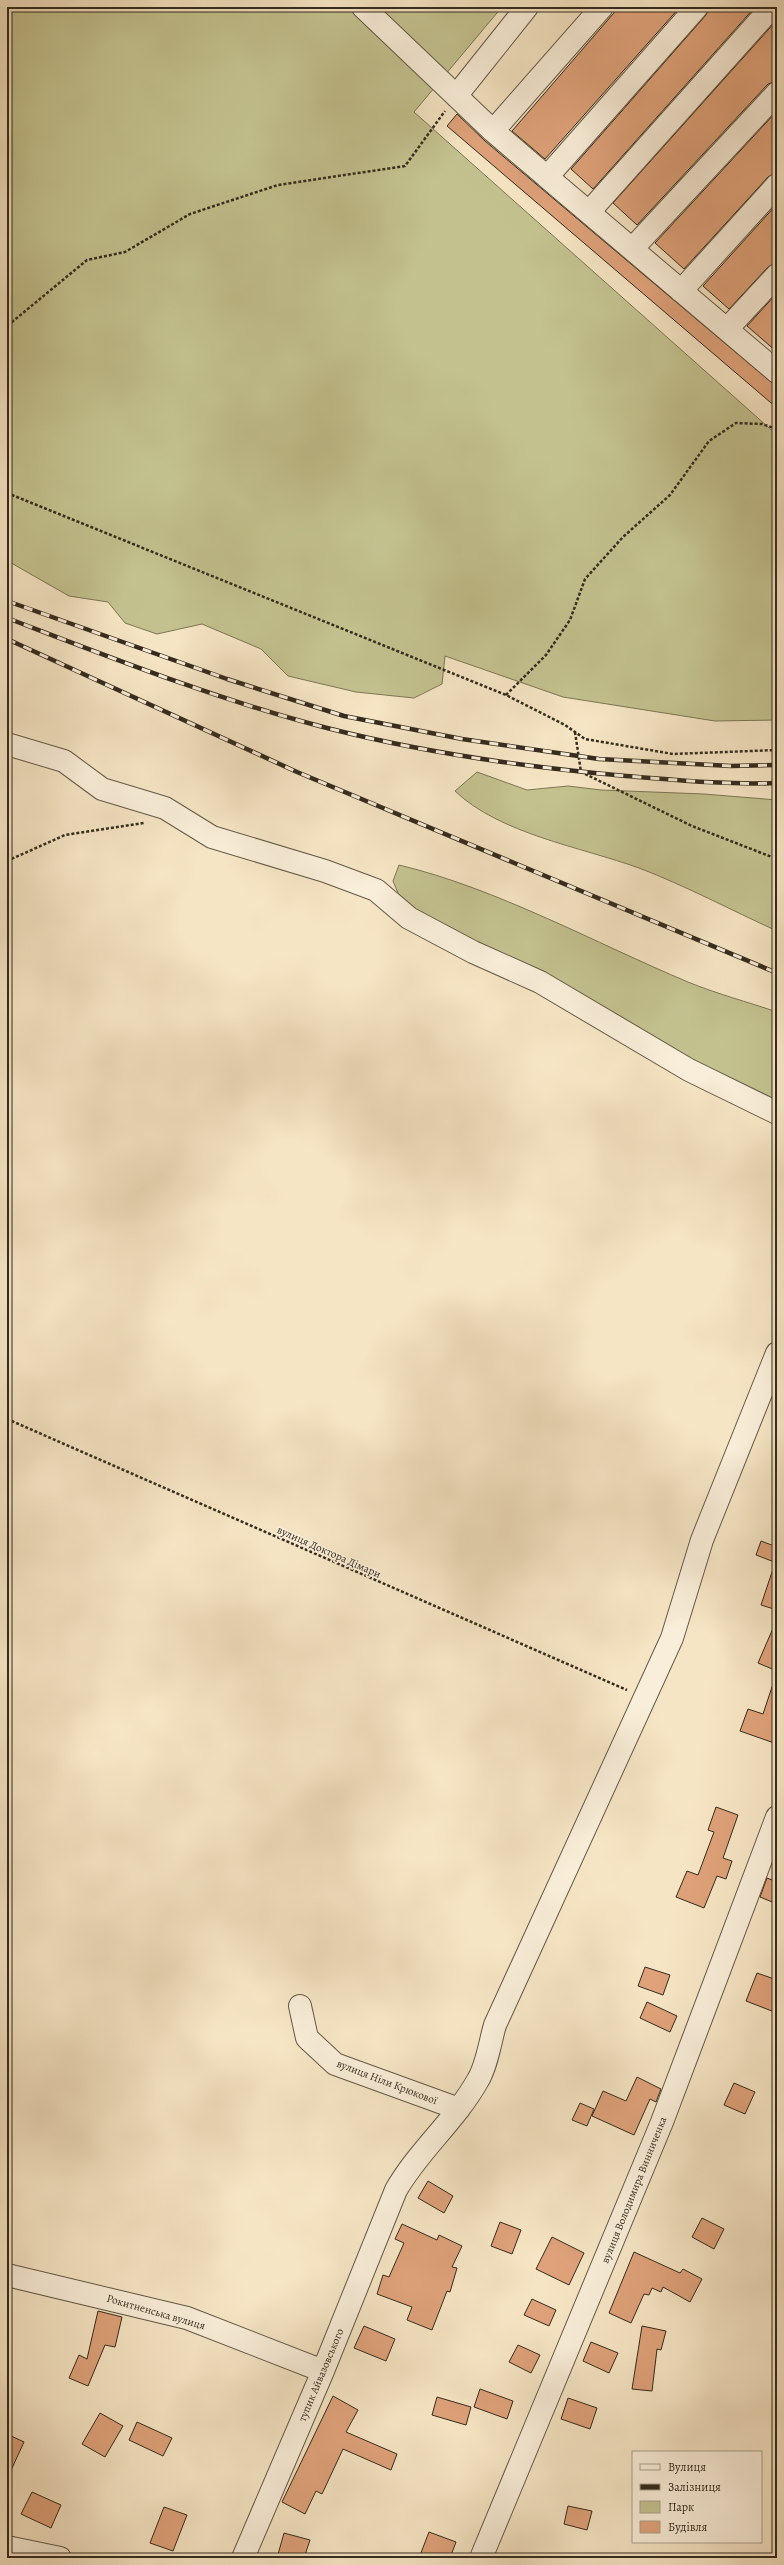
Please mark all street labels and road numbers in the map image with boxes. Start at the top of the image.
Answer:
street label: вулиця Доктора Дімари [275,1522,383,1582]
street label: вулиця Ніли Крюкової [335,2056,439,2108]
street label: вулиця Володимира Винниченка [598,2114,671,2266]
street label: Рокитненська вулиця [105,2291,207,2333]
street label: тупик Айвазовського [295,2326,348,2424]

